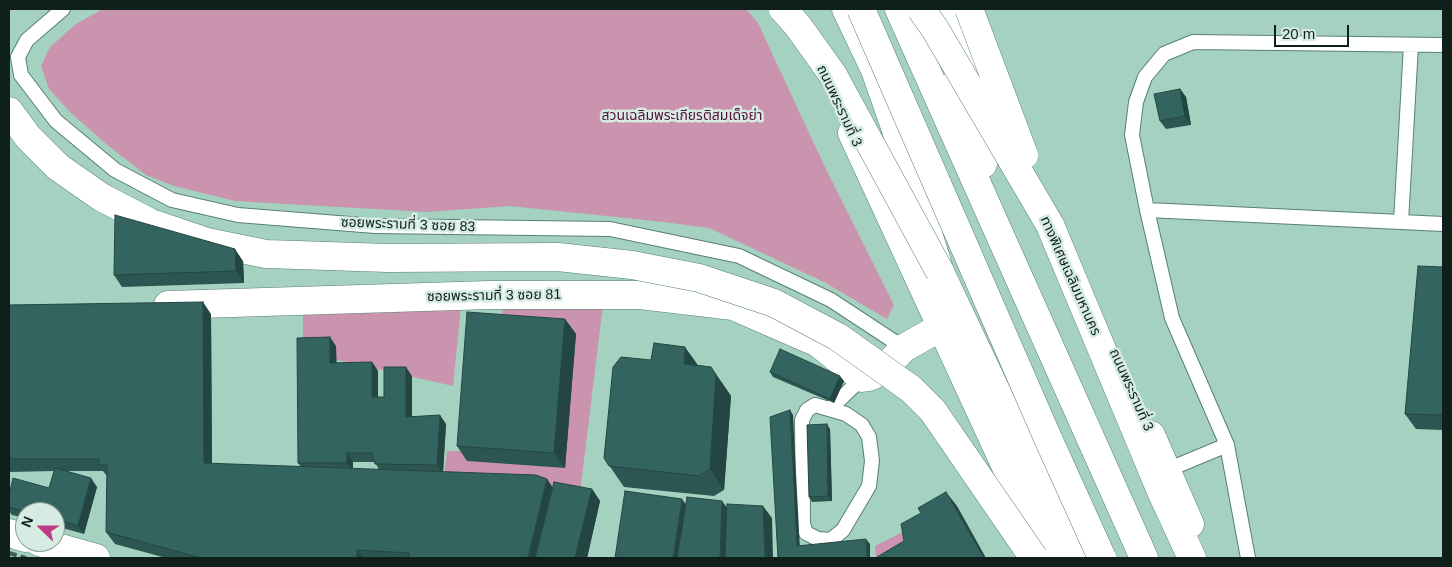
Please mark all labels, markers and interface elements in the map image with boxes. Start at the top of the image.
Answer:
scale bar [1277,15,1352,47]
text: 20 m [1282,25,1315,42]
street label: ถนนพระรามที่ 3 [813,62,865,150]
park label: สวนเฉลิมพระเกียรติสมเด็จย่า [601,108,763,124]
street label: ซอยพระรามที่ 3 ซอย 83 [341,214,475,236]
street label: ทางพิเศษเฉลิมมหานคร [1036,214,1104,338]
street label: ซอยพระรามที่ 3 ซอย 81 [427,286,561,306]
street label: ถนนพระรามที่ 3 [1105,346,1157,434]
north arrow [15,502,65,552]
text: N [18,514,36,529]

